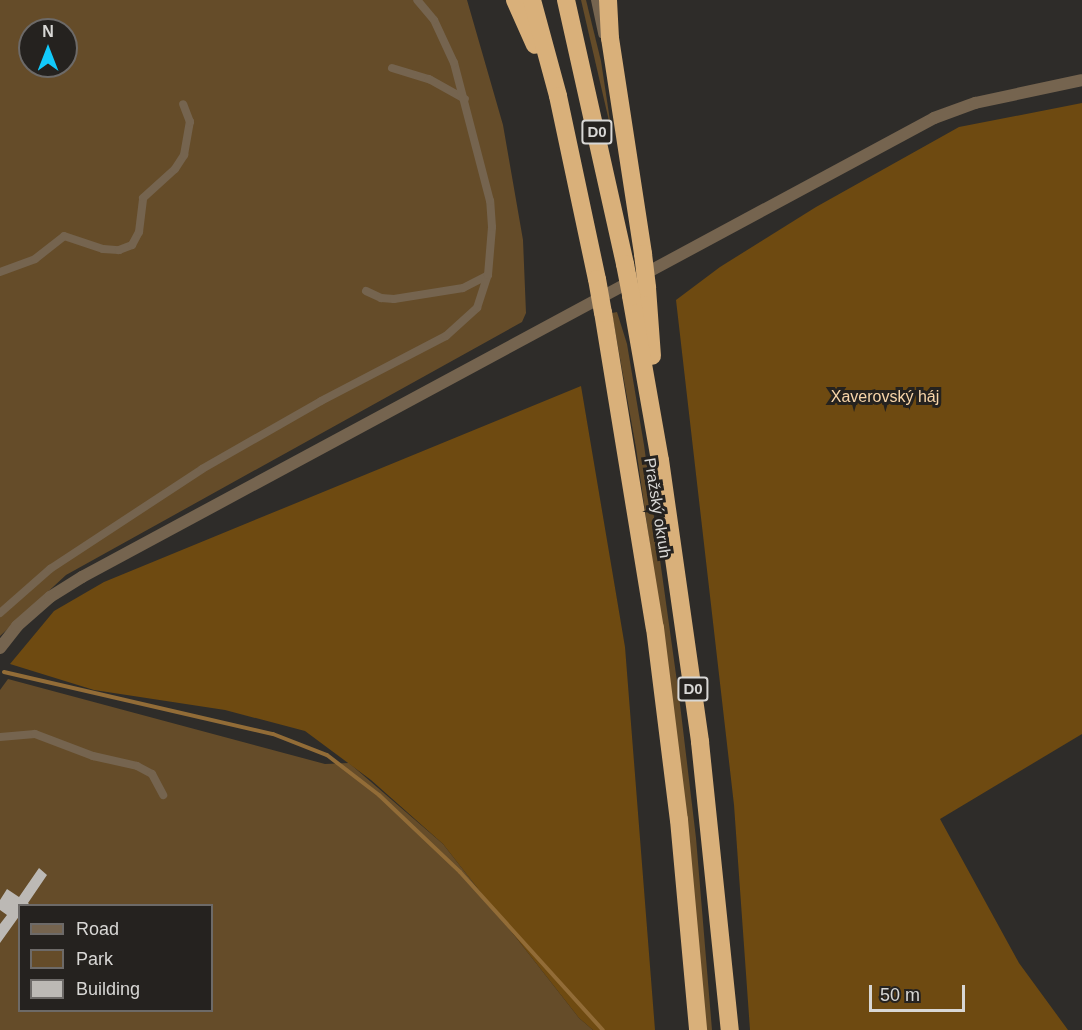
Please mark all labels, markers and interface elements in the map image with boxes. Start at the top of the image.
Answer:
north arrow [18,18,78,78]
text: N [42,23,54,40]
road number: D0 [580,120,614,144]
park label: Xaverovský háj [831,387,939,407]
street label: Pražský okruh [640,456,674,560]
road number: D0 [676,677,710,701]
legend [18,904,213,1012]
text: Road [76,919,119,939]
text: Park [76,949,113,969]
scale bar [872,973,968,1011]
text: Building [76,979,140,999]
text: 50 m [880,985,920,1005]

